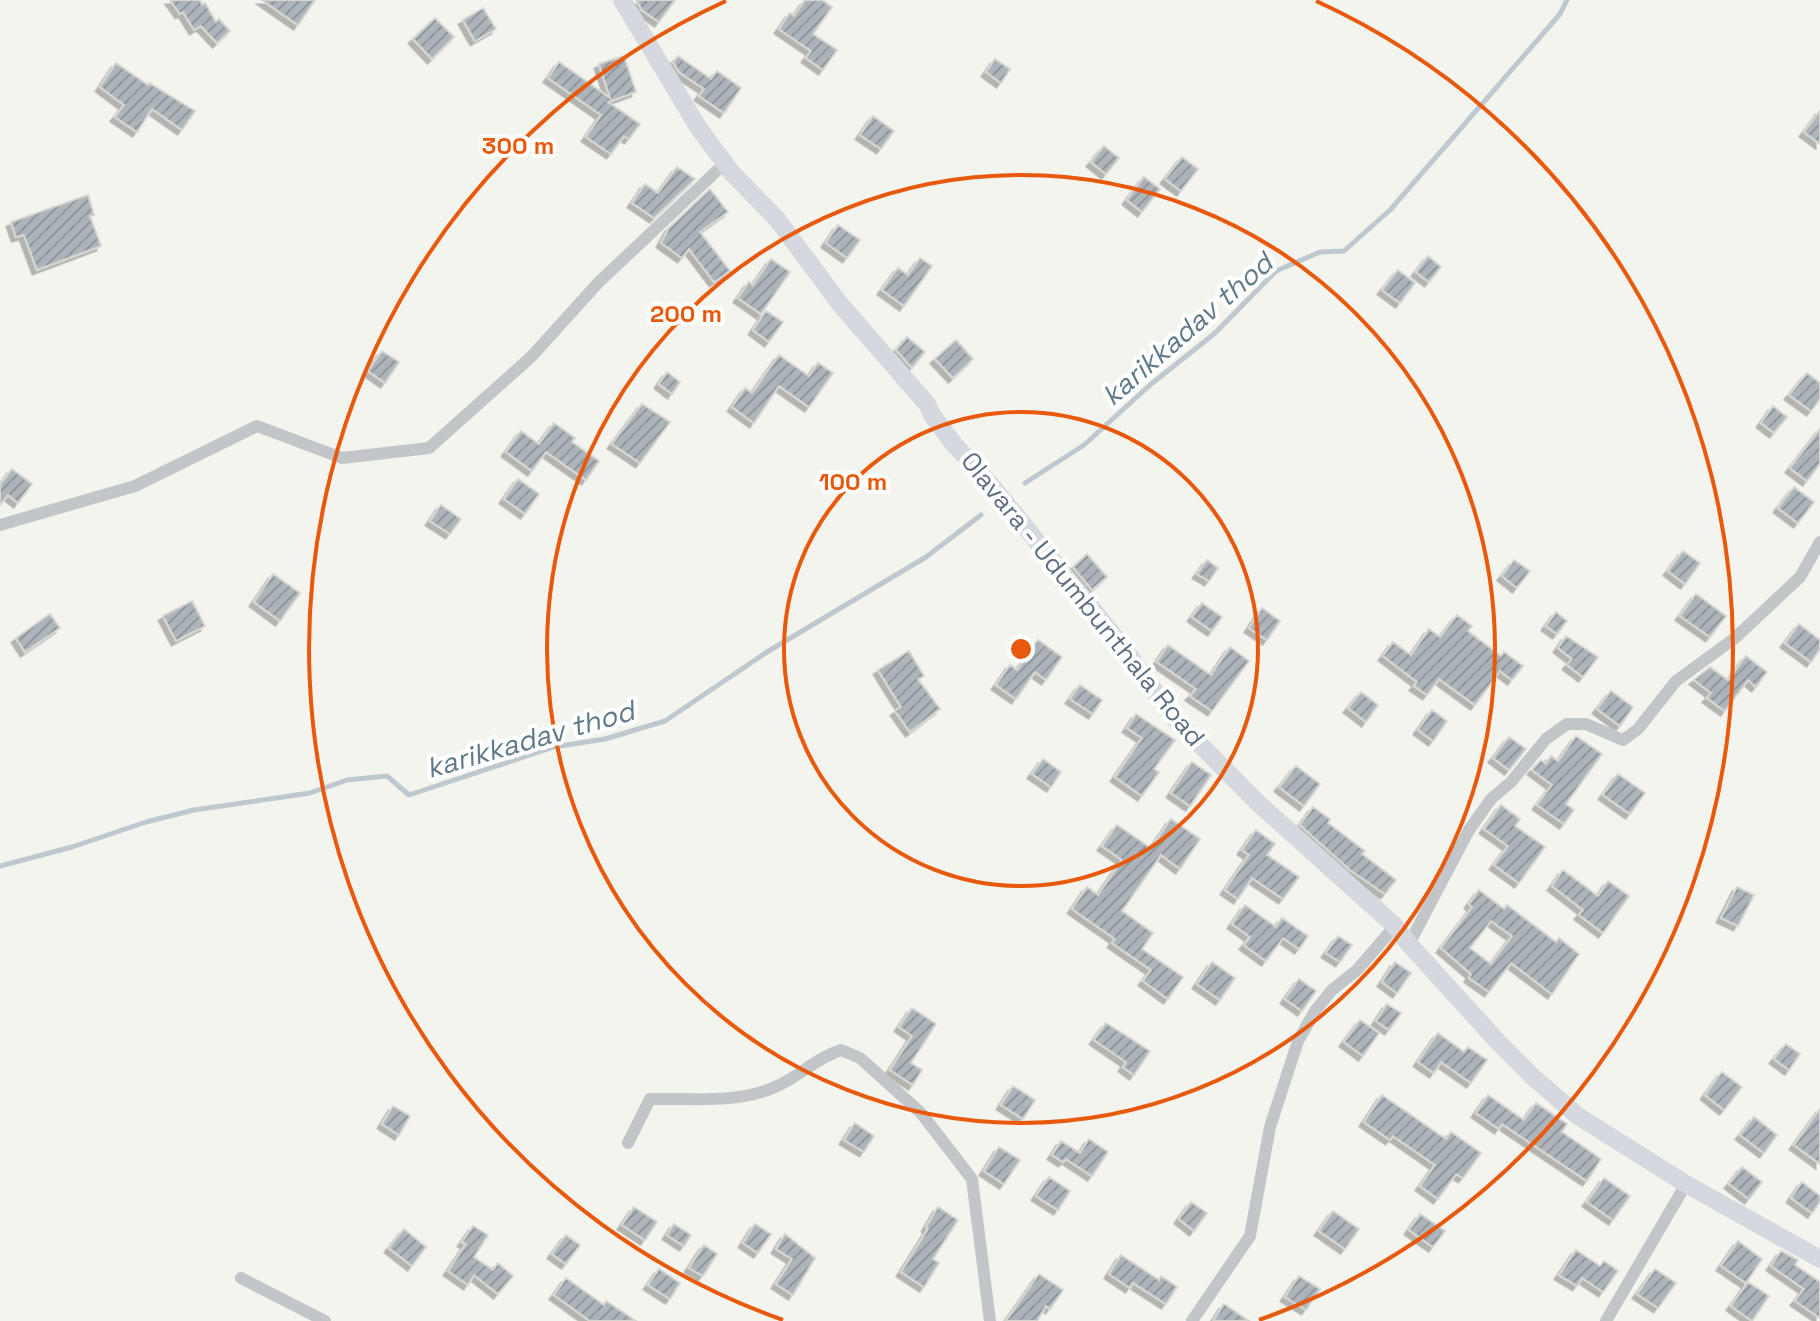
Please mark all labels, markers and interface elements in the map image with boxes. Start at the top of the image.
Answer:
text: 300 m [482,130,554,161]
water label: karikkadav thod [1094,243,1282,413]
text: 200 m [650,298,722,329]
street label: Olavara - Udumbunthala Road [953,445,1213,753]
text: 100 m [819,466,887,497]
centre of rings [1007,635,1035,663]
water label: karikkadav thod [422,691,641,786]

